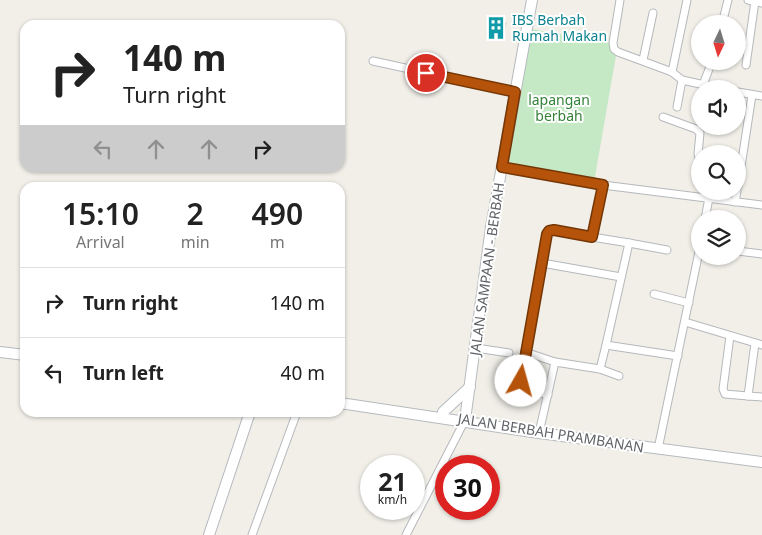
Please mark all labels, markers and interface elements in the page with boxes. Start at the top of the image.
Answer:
place label: IBS Berbah Rumah Makan [512,10,607,45]
building icon: IBS Berbah Rumah Makan [483,15,509,41]
north arrow [691,15,746,70]
map controls [691,15,746,265]
text: 140 m [123,34,226,81]
icon: right [40,40,105,105]
pin [405,52,447,94]
icon: arrive [412,59,440,87]
text: Turn right [123,79,226,109]
button: sound [691,80,746,135]
park label: lapangan berbah [528,90,590,125]
icon: left [89,135,117,163]
icon: ahead [142,135,170,163]
icon: ahead [195,135,223,163]
icon: right [248,135,276,163]
button: search [691,145,746,200]
street label: JALAN SAMPAAN - BERBAH [465,181,508,359]
text: 15:10 [62,193,139,234]
text: 2 [187,193,204,234]
text: 490 [252,193,303,234]
button: layers [691,210,746,265]
text: Arrival [76,231,125,253]
text: min [181,231,210,253]
text: m [270,231,285,253]
icon: right [40,289,68,317]
text: Turn right [83,290,178,316]
text: 140 m [270,290,325,316]
position arrow [494,354,546,406]
icon: left [40,359,68,387]
text: Turn left [83,360,164,386]
text: 40 m [281,360,325,386]
street label: JALAN BERBAH PRAMBANAN [455,408,645,457]
speed limit sign: 30 [435,455,500,520]
text: 21 [378,464,407,498]
text: km/h [378,491,407,508]

